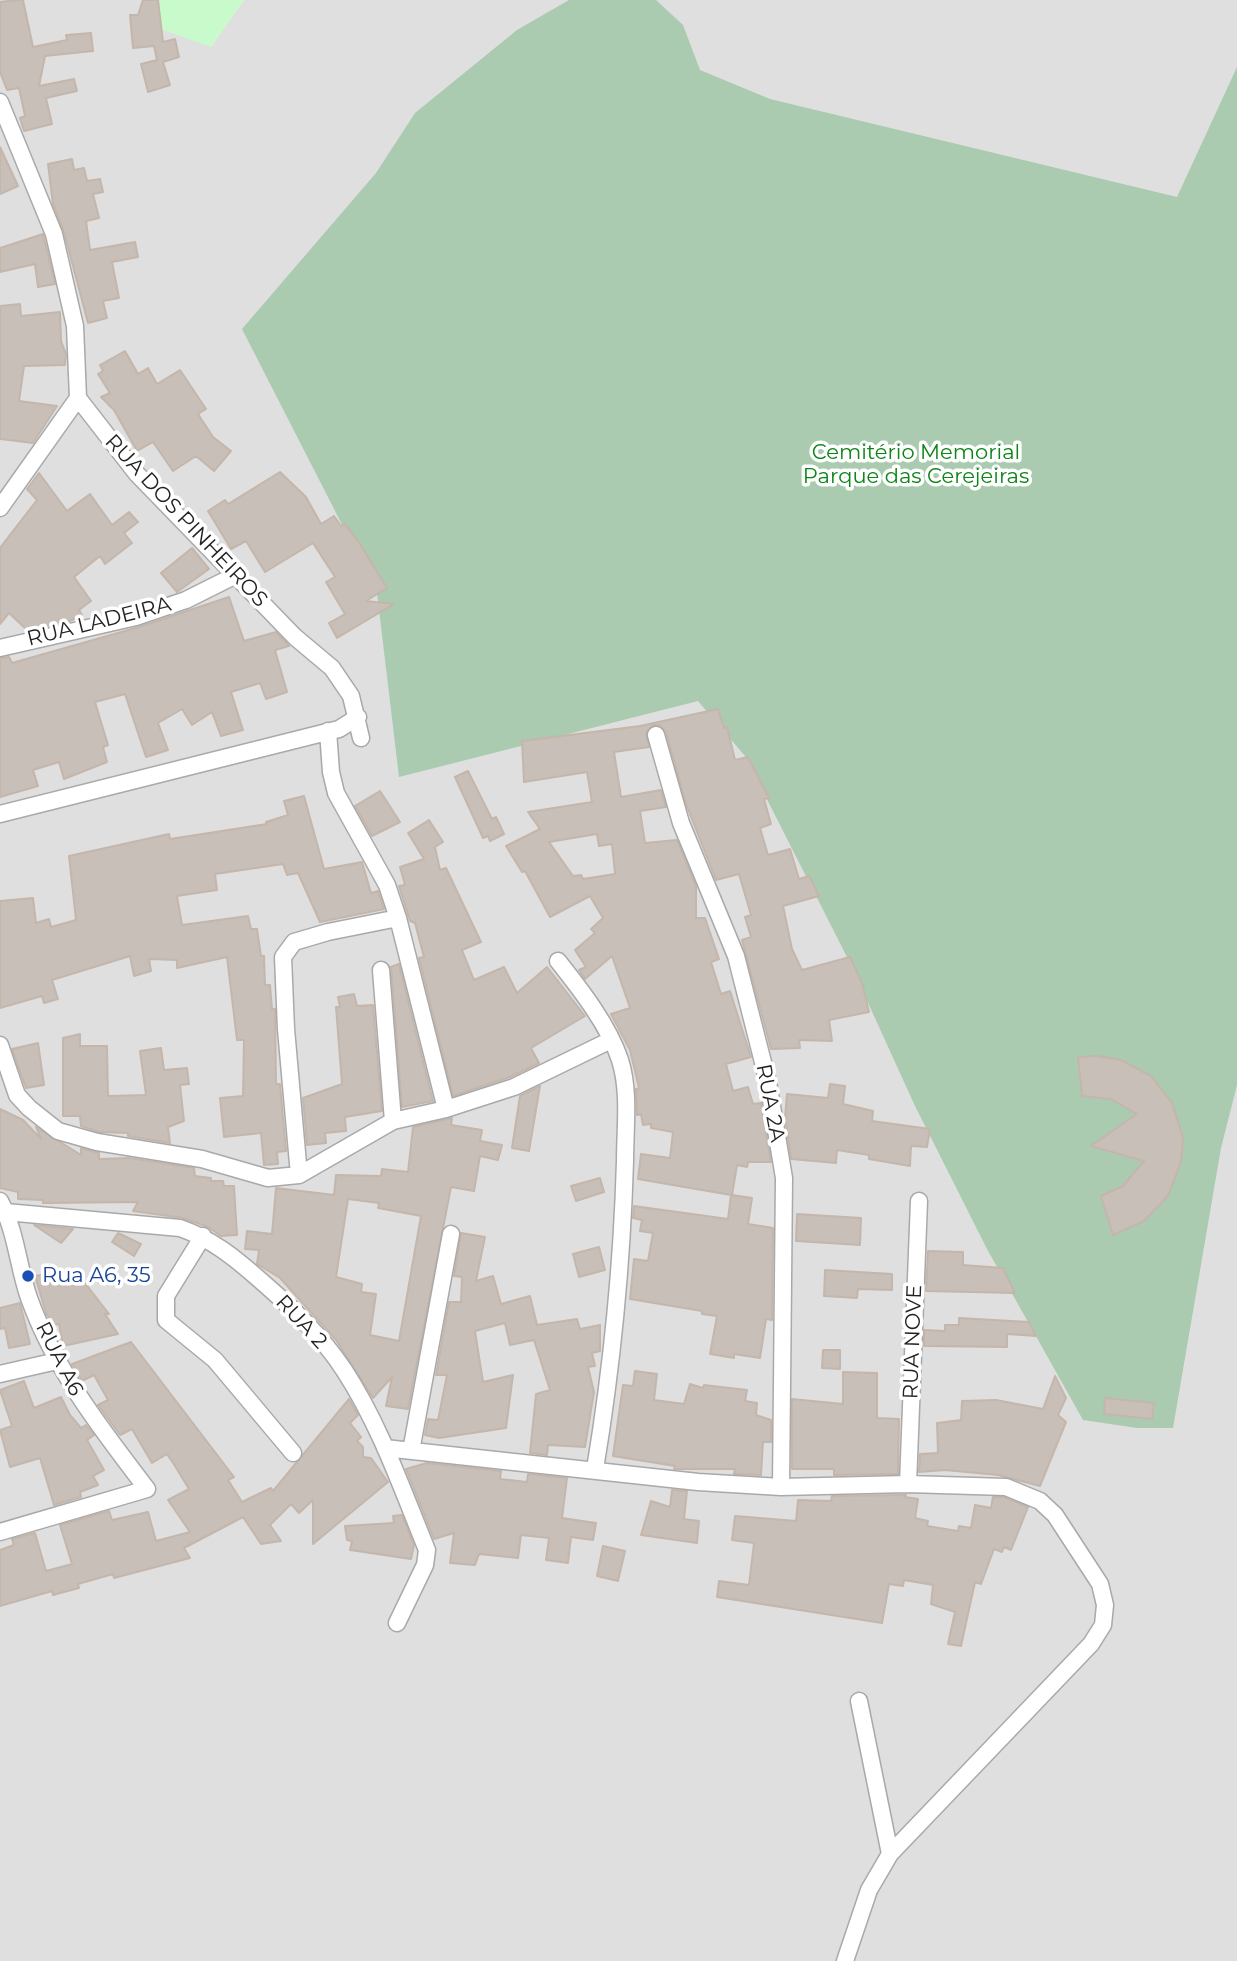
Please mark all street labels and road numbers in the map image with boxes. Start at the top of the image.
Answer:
street label: RUA DOS PINHEIROS [99,429,273,613]
street label: RUA LADEIRA [24,592,174,652]
street label: RUA 2A [750,1062,790,1144]
street label: RUA NOVE [898,1284,928,1400]
street label: RUA 2 [270,1290,332,1354]
street label: RUA A6 [30,1318,88,1400]

